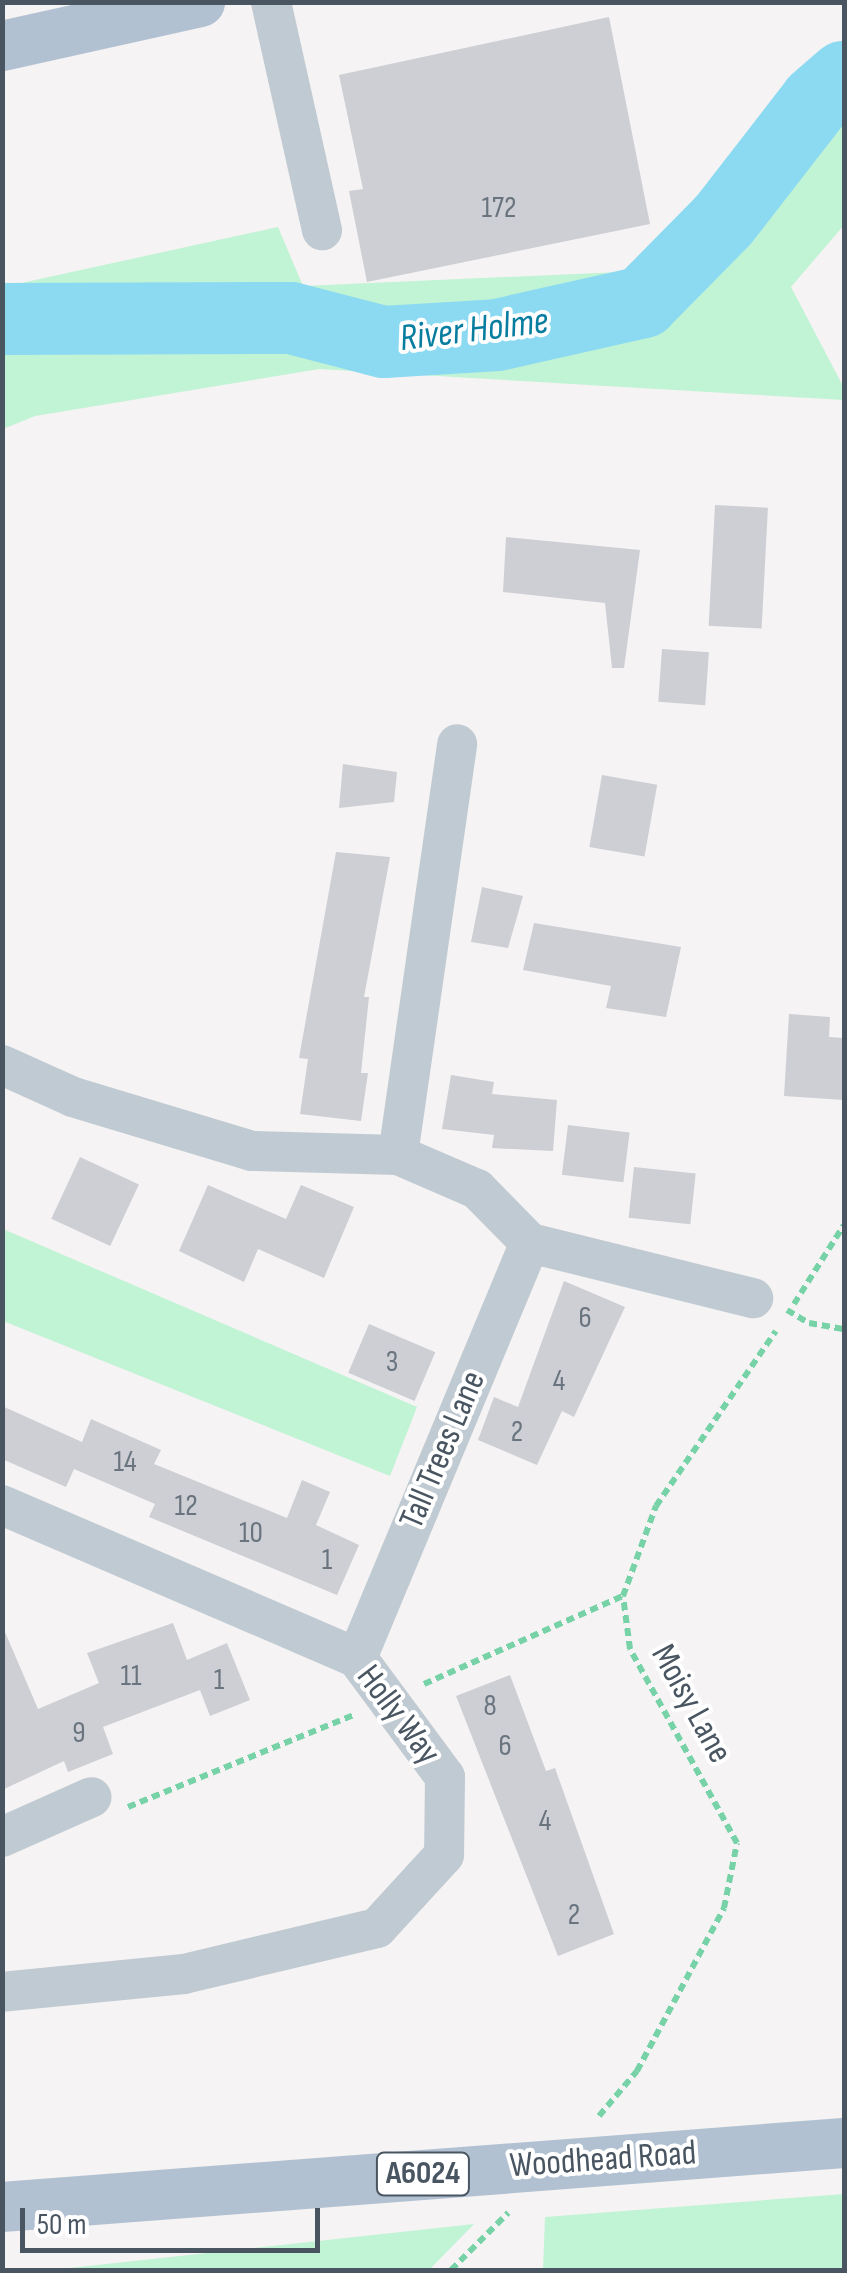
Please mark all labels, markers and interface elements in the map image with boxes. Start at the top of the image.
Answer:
house number: 172 [482,190,516,226]
water label: River Holme [397,298,551,362]
house number: 6 [578,1300,592,1336]
house number: 3 [386,1344,398,1380]
house number: 4 [553,1363,565,1399]
street label: Tall Trees Lane [391,1365,495,1535]
house number: 2 [511,1414,523,1450]
house number: 14 [113,1444,137,1480]
house number: 12 [174,1488,198,1524]
house number: 10 [239,1515,263,1551]
house number: 1 [322,1542,332,1578]
street label: Moisy Lane [641,1637,741,1771]
street label: Holly Way [347,1657,449,1773]
house number: 11 [121,1658,141,1694]
house number: 1 [214,1662,224,1698]
house number: 8 [483,1688,497,1724]
house number: 9 [72,1715,86,1751]
house number: 6 [498,1728,512,1764]
house number: 4 [539,1803,551,1839]
house number: 2 [568,1897,580,1933]
street label: Woodhead Road [508,2133,698,2187]
road number: A6024 [376,2147,470,2201]
scale bar [25,2188,325,2250]
text: 50 m [37,2207,86,2243]

